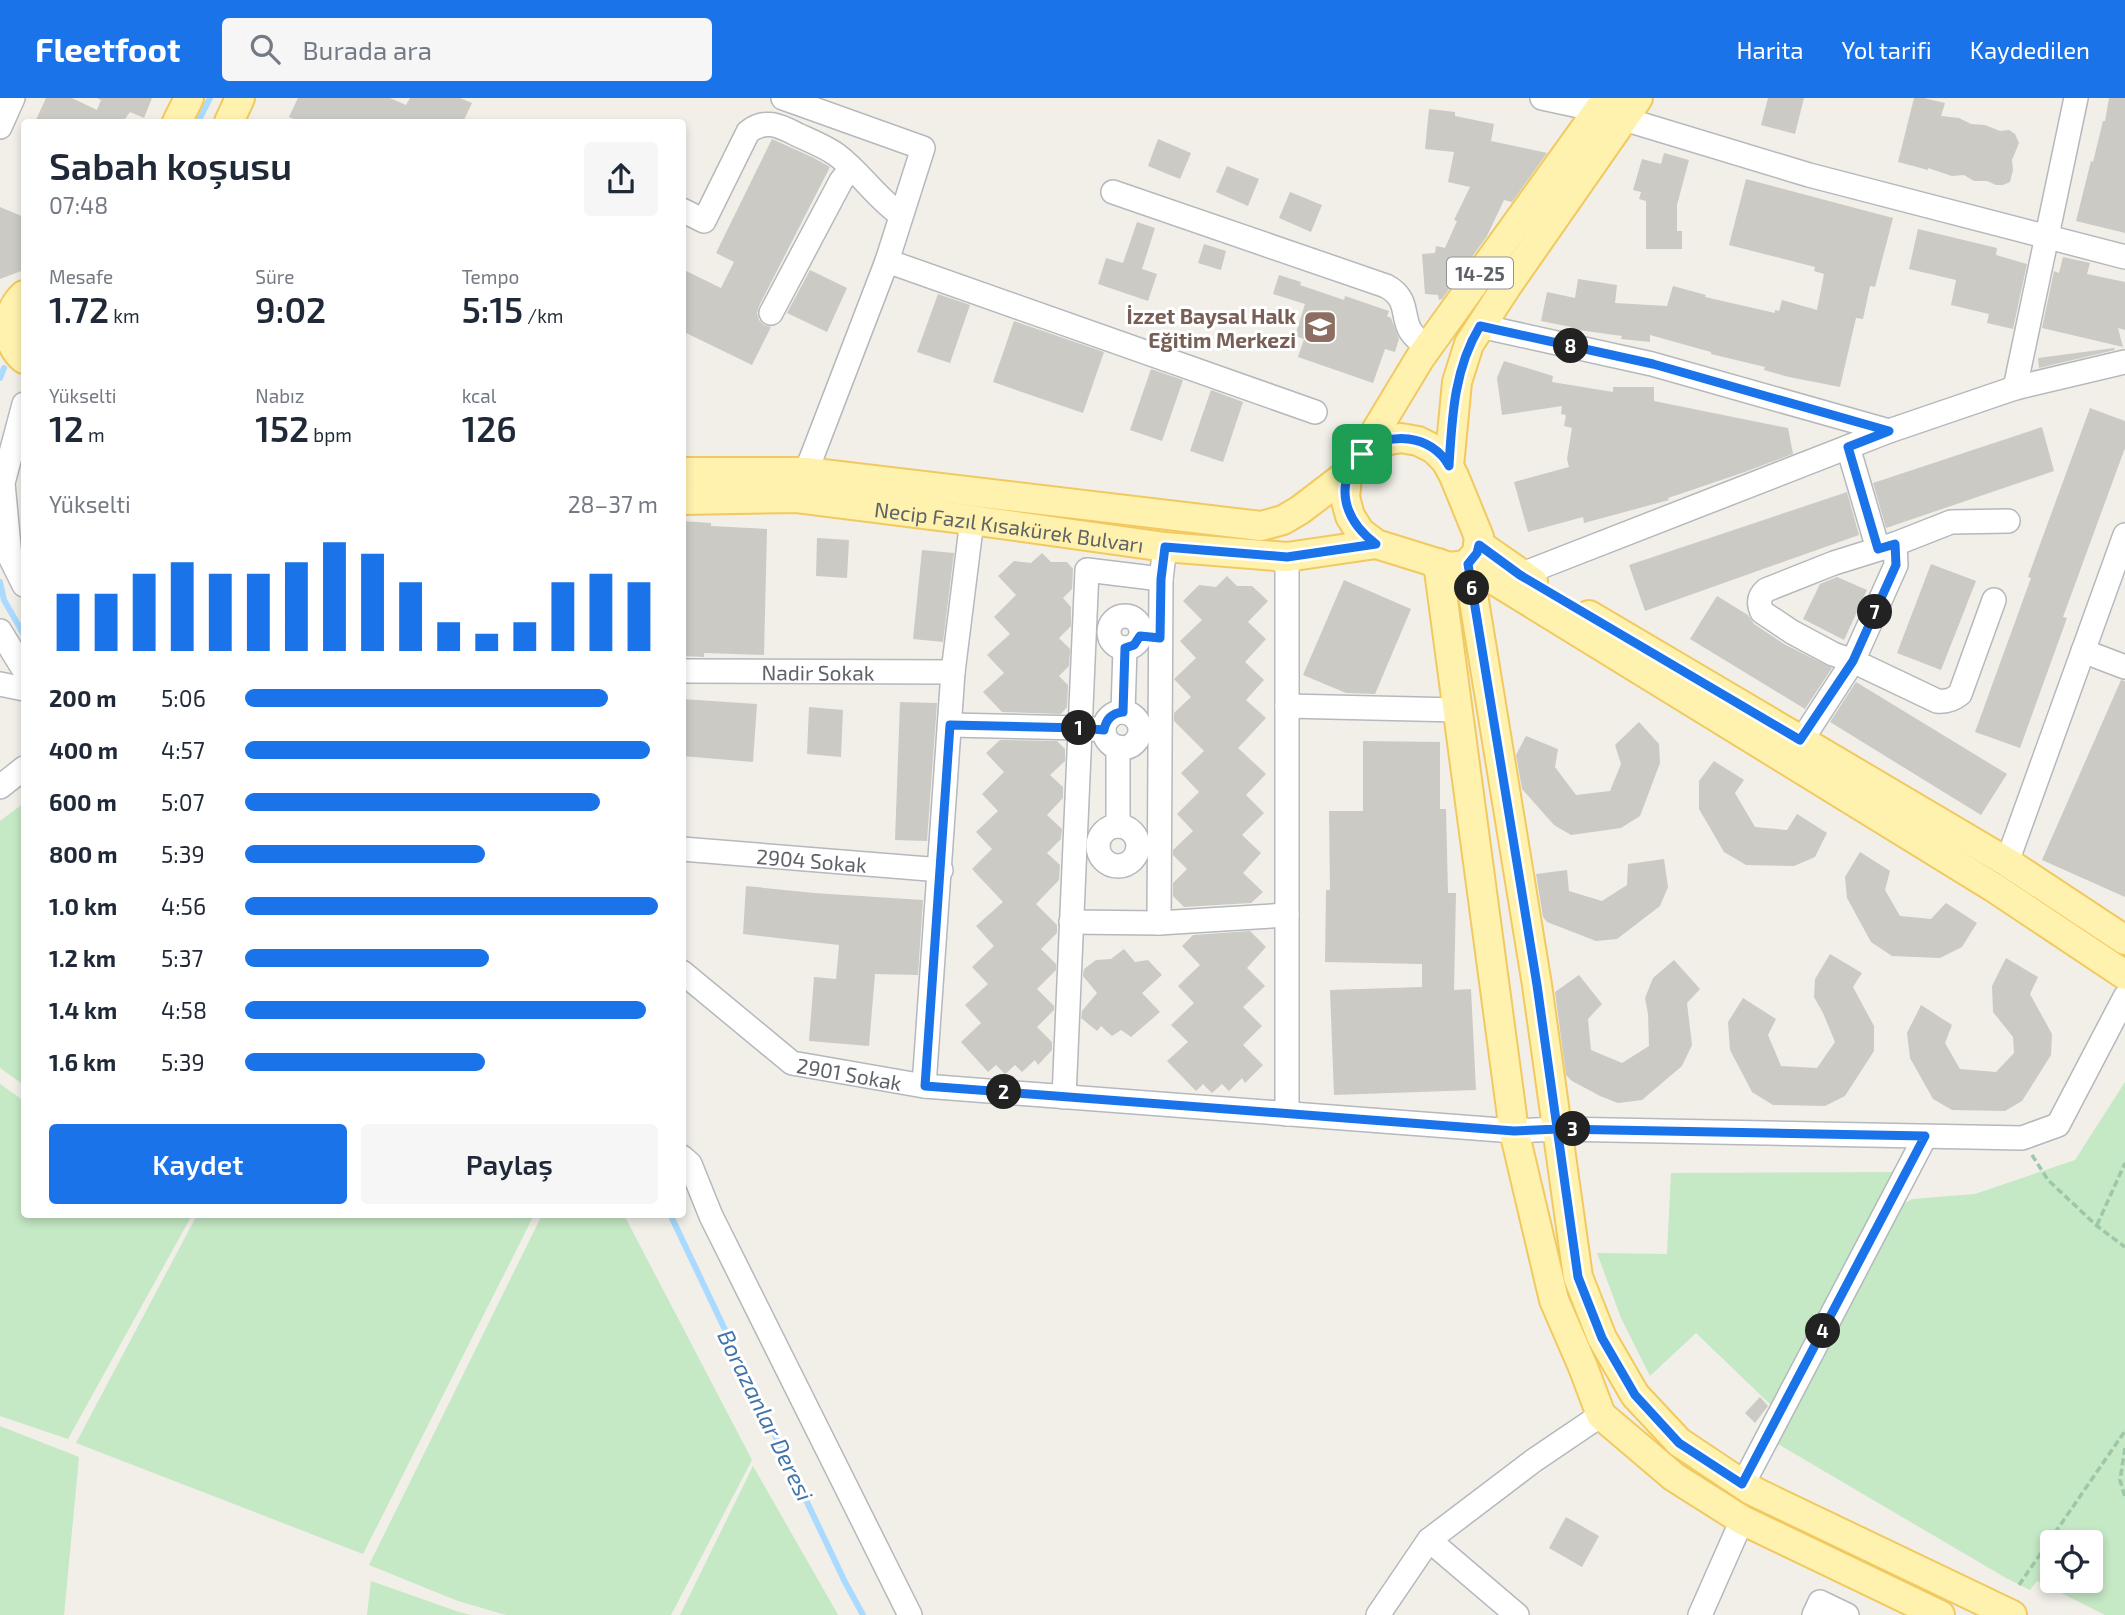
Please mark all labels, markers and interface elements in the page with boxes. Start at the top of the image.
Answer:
search box [222,18,712,81]
text: Fleetfoot [35,29,180,69]
icon: search [246,30,284,68]
text: Burada ara [302,34,432,65]
text: Harita [1736,35,1804,64]
text: Yol tarifi [1842,35,1932,64]
text: Kaydedilen [1970,35,2090,64]
text: Sabah koşusu [49,142,292,188]
button: share [584,142,658,216]
text: 07:48 [49,191,108,219]
road number: 14-25 [1447,258,1513,288]
text: Mesafe [49,265,113,288]
text: Süre [255,265,294,288]
text: Tempo [462,265,519,288]
text: 1.72 [49,288,109,330]
text: 9:02 [255,288,326,330]
text: 5:15 [462,288,523,330]
place label: İzzet Baysal Halk Eğitim Merkezi [1127,303,1296,352]
text: km [109,304,140,327]
text: /km [523,304,564,327]
school or university icon: İzzet Baysal Halk Eğitim Merkezi [1301,308,1339,346]
pin: 8 [1554,328,1588,364]
text: 8 [1565,334,1576,357]
text: Yükselti [49,384,117,407]
text: Nabız [255,384,304,407]
text: kcal [462,384,496,407]
text: 12 [49,407,84,449]
text: 152 [255,407,309,449]
text: 126 [462,407,517,449]
text: m [84,423,105,446]
text: bpm [309,423,352,446]
pin [1332,424,1392,484]
icon: arrive [1343,435,1381,473]
text: Yükselti [49,490,131,518]
text: 28–37 m [568,490,658,518]
street label: Necip Fazıl Kısakürek Bulvarı [873,495,1145,556]
pin: 6 [1454,570,1490,606]
text: 6 [1466,576,1477,599]
pin: 7 [1857,594,1892,630]
text: 7 [1869,600,1880,623]
street label: Nadir Sokak [761,659,875,684]
text: 200 m [49,684,117,712]
text: 5:06 [161,684,206,712]
pin: 1 [1062,710,1096,746]
text: 1 [1074,716,1083,739]
text: 400 m [49,736,118,764]
text: 4:57 [161,736,205,764]
text: 600 m [49,788,117,816]
text: 5:07 [161,788,204,816]
text: 800 m [49,840,118,868]
text: 5:39 [161,840,205,868]
street label: 2904 Sokak [755,843,868,876]
text: 1.0 km [49,892,117,920]
text: 4:56 [161,892,206,920]
text: 1.2 km [49,944,116,972]
text: 5:37 [161,944,203,972]
text: 1.4 km [49,996,117,1024]
text: 4:58 [161,996,207,1024]
text: 1.6 km [49,1048,116,1076]
text: 5:39 [161,1048,205,1076]
street label: 2901 Sokak [795,1052,904,1094]
pin: 2 [986,1074,1021,1110]
text: 2 [998,1080,1009,1103]
pin: 3 [1556,1112,1590,1146]
text: 3 [1567,1117,1578,1140]
button: Kaydet [49,1124,347,1204]
button: Paylaş [361,1124,658,1204]
pin: 4 [1806,1314,1840,1348]
text: 4 [1816,1319,1829,1342]
water label: Borazanlar Deresi [712,1325,820,1505]
map controls [2040,1530,2103,1593]
button: locate [2040,1530,2103,1593]

